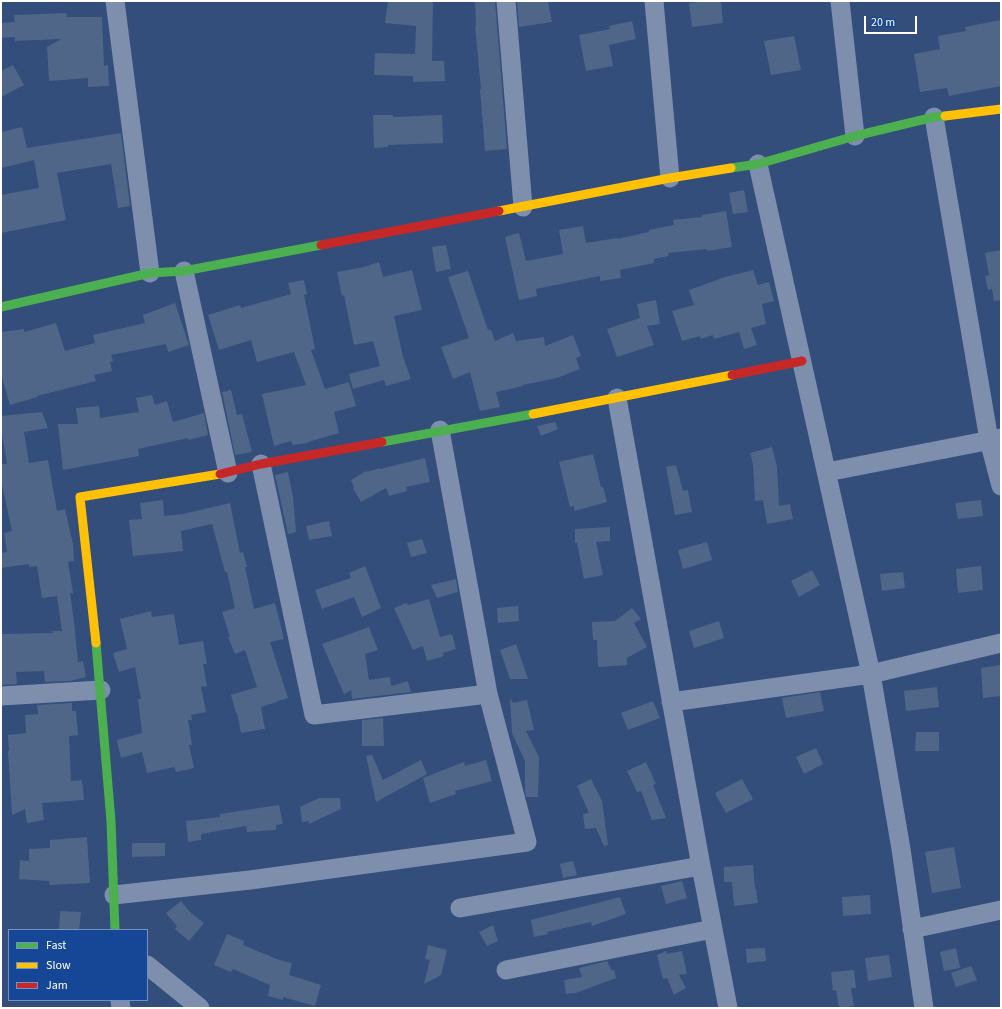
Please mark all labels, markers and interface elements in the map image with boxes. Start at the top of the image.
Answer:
scale bar [866,8,919,34]
text: 20 m [871,14,895,31]
legend [8,929,148,1001]
text: Fast [46,937,66,954]
text: Slow [46,957,71,974]
text: Jam [46,977,68,994]

